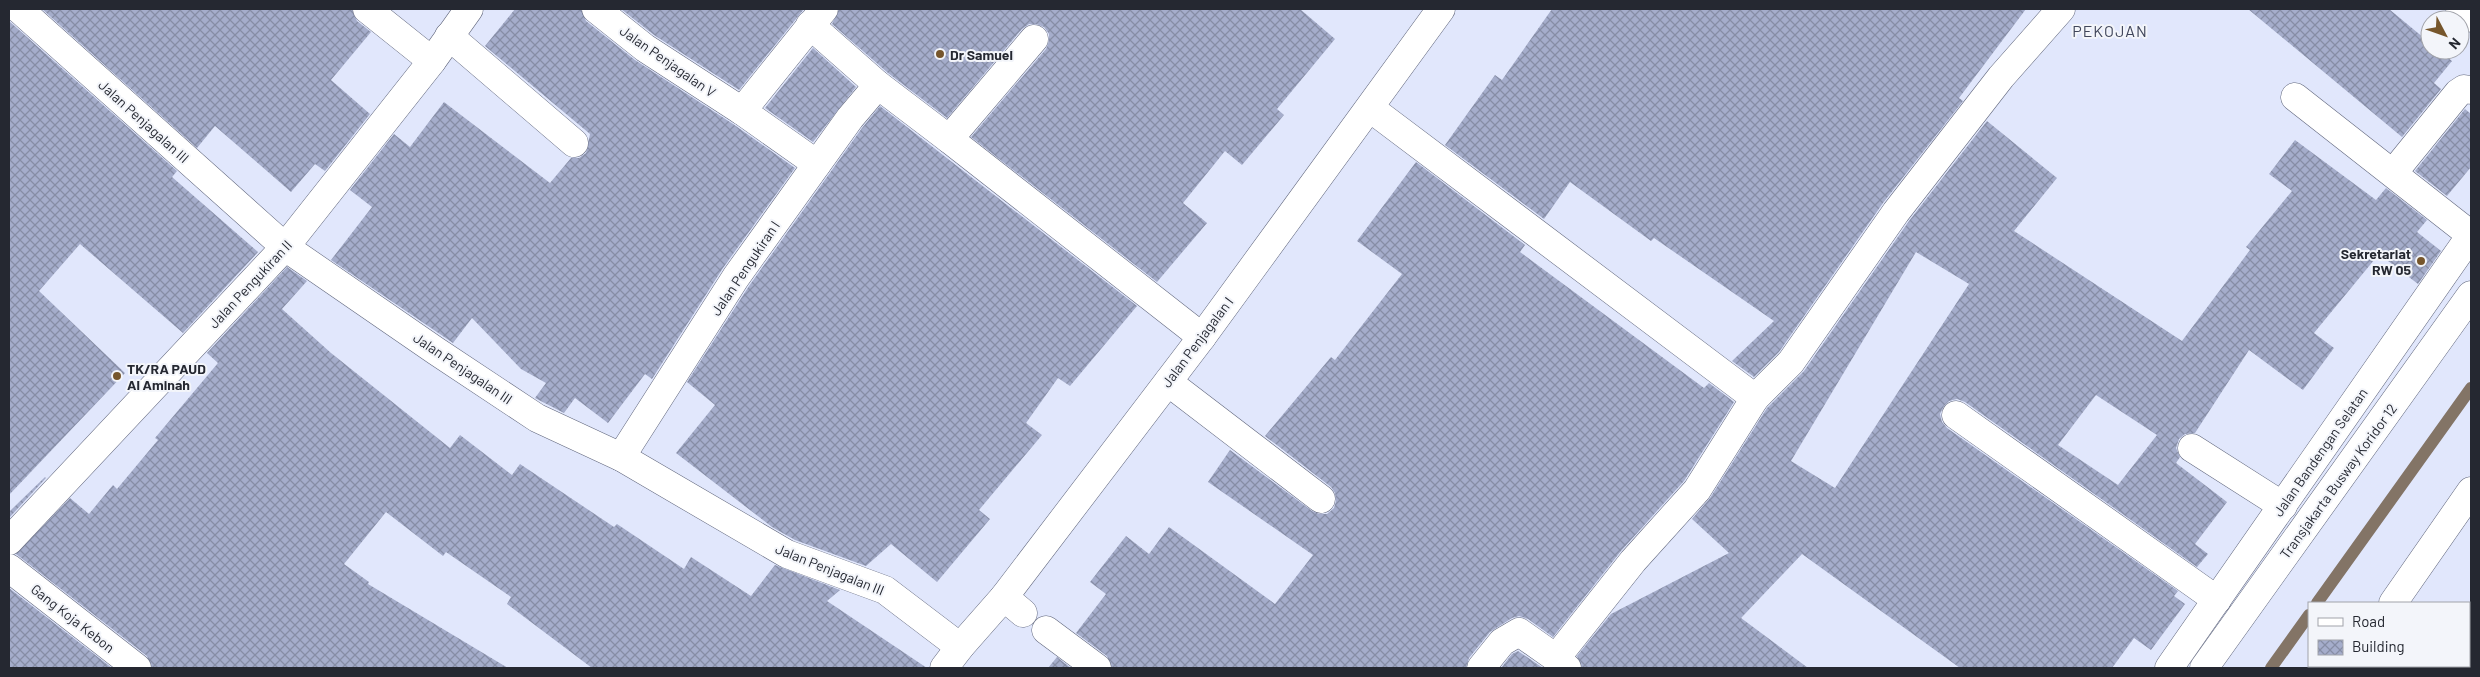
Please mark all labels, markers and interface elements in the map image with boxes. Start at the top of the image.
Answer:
north arrow [2420,10,2470,60]
district label: PEKOJAN [2072,21,2148,40]
street label: Jalan Penjagalan V [617,22,719,100]
text: N [2446,35,2465,53]
place label: Dr Samuel [950,46,1013,63]
marker: Dr Samuel [934,48,946,60]
street label: Jalan Penjagalan III [95,76,193,166]
street label: Jalan Pengukiran I [707,217,783,319]
street label: Jalan Pengukiran II [205,236,295,332]
place label: Sekretariat RW 05 [2341,245,2411,278]
marker: Sekretariat RW 05 [2415,255,2427,267]
street label: Jalan Penjagalan I [1158,294,1236,390]
street label: Jalan Penjagalan III [410,329,516,407]
place label: TK/RA PAUD Al Aminah [127,360,206,393]
marker: TK/RA PAUD Al Aminah [111,370,123,382]
street label: Jalan Bandengan Selatan [2269,385,2371,519]
street label: Transjakarta Busway Koridor 12 [2276,400,2400,562]
street label: Jalan Penjagalan III [773,539,887,599]
street label: Gang Koja Kebon [28,580,118,656]
legend [2308,602,2470,667]
text: Road [2352,612,2385,630]
text: Building [2352,637,2405,655]

